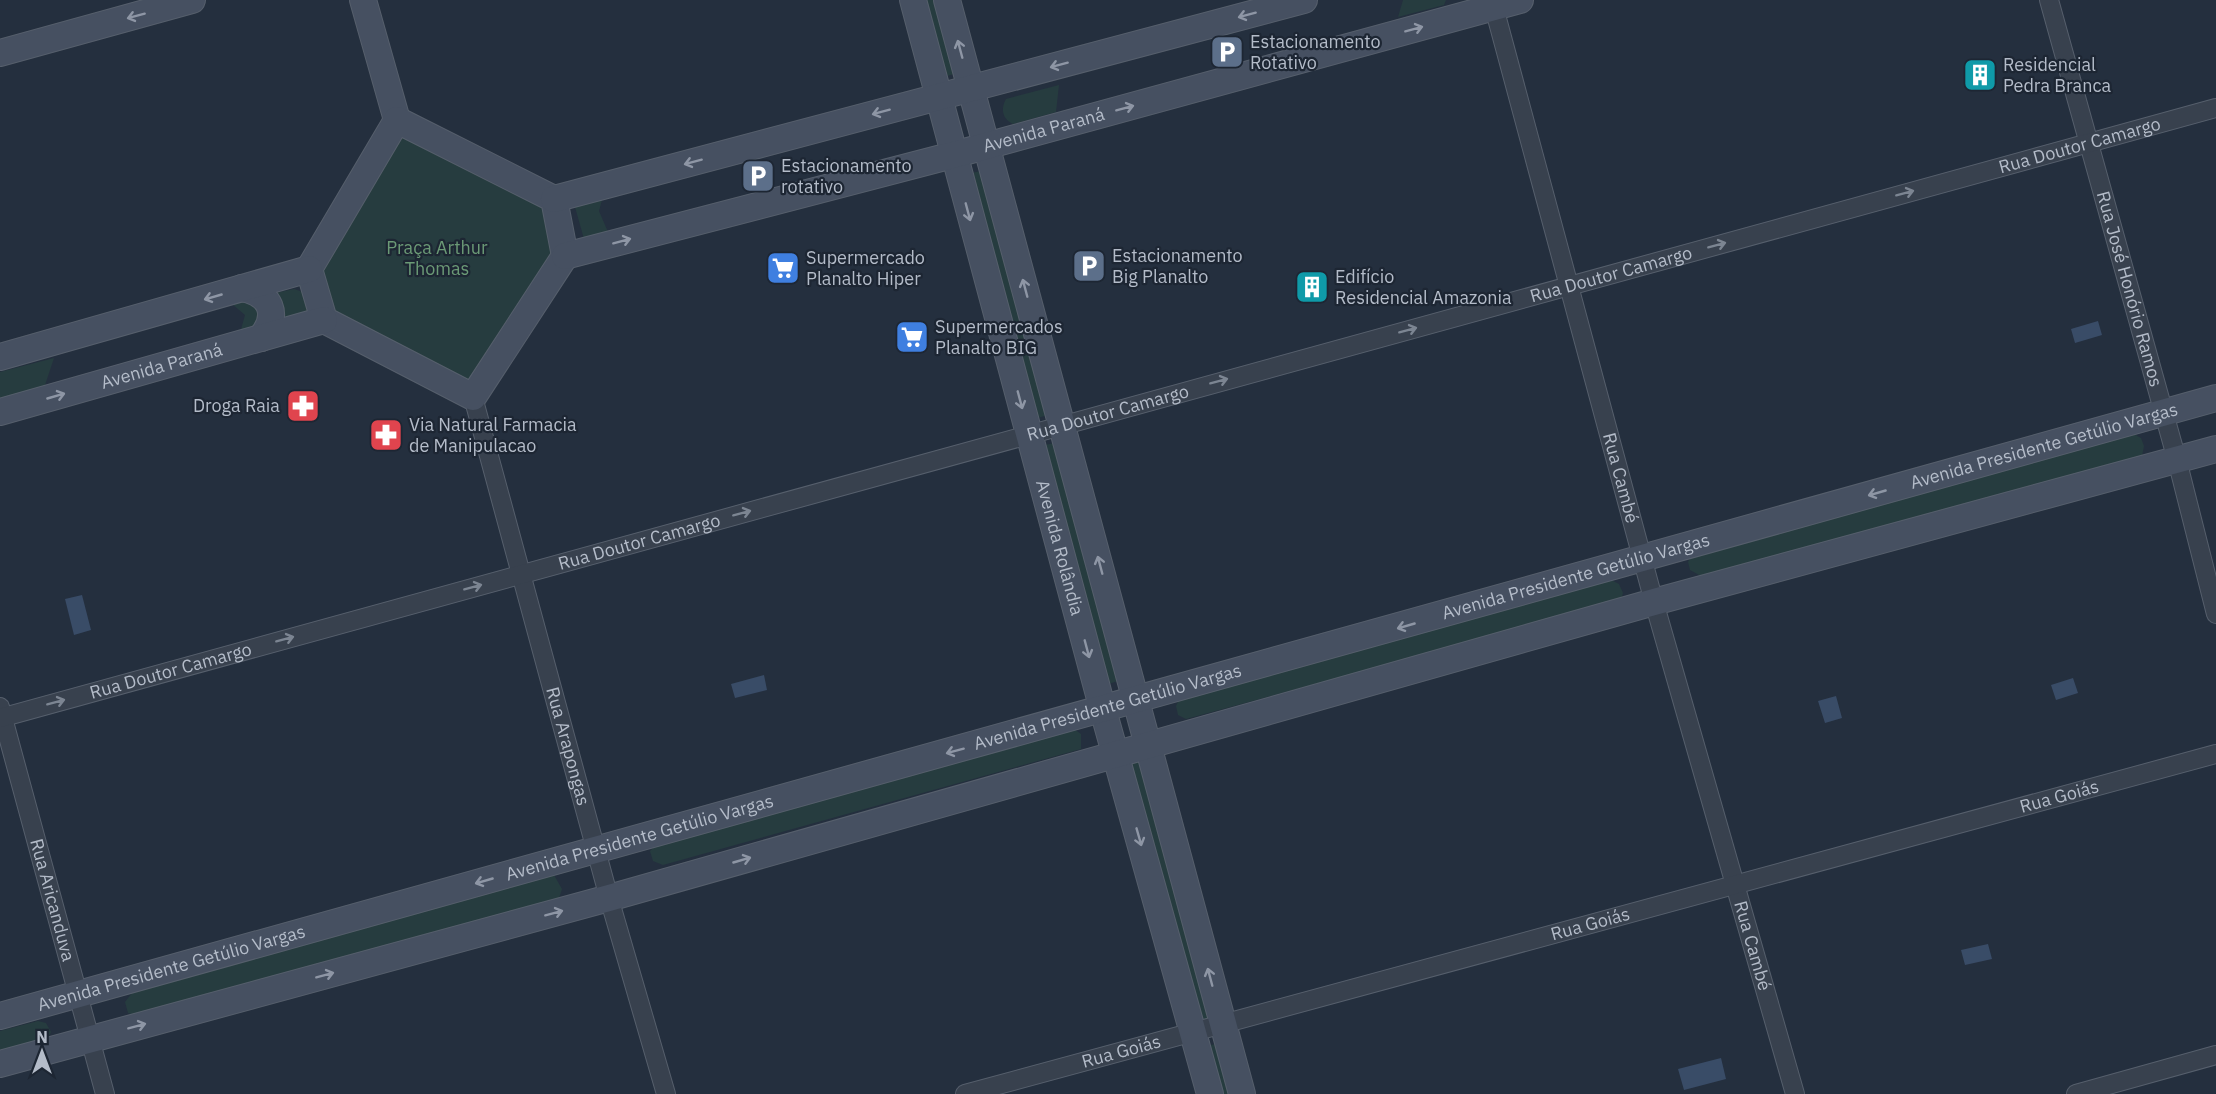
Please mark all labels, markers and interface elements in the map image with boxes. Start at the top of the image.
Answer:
one-way arrow [127,10,146,22]
one-way arrow [1238,10,1257,21]
one-way arrow [1404,23,1423,34]
place label: Estacionamento Rotativo [1250,30,1381,74]
parking icon: Estacionamento Rotativo [1209,34,1245,70]
one-way arrow [954,40,965,59]
place label: Residencial Pedra Branca [2003,53,2111,97]
building icon: Residencial Pedra Branca [1962,57,1998,93]
one-way arrow [1050,60,1069,72]
street label: Avenida Paraná [980,102,1107,157]
one-way arrow [1115,102,1134,114]
one-way arrow [872,106,891,118]
street label: Rua Doutor Camargo [1996,112,2163,178]
place label: Estacionamento rotativo [781,154,912,198]
one-way arrow [684,157,703,168]
parking icon: Estacionamento rotativo [740,158,776,194]
one-way arrow [1895,187,1914,198]
street label: Rua José Honório Ramos [2092,188,2168,389]
one-way arrow [963,202,975,221]
one-way arrow [612,234,631,246]
park label: Praça Arthur Thomas [386,236,488,280]
one-way arrow [1707,239,1726,250]
street label: Rua Doutor Camargo [1527,241,1695,307]
place label: Estacionamento Big Planalto [1112,244,1243,288]
place label: Supermercado Planalto Hiper [806,246,925,290]
parking icon: Estacionamento Big Planalto [1071,248,1107,284]
supermarket icon: Supermercado Planalto Hiper [765,250,801,286]
place label: Edifício Residencial Amazonia [1335,265,1512,309]
building icon: Edifício Residencial Amazonia [1294,269,1330,305]
one-way arrow [1019,278,1030,297]
one-way arrow [204,292,223,303]
place label: Supermercados Planalto BIG [935,315,1063,359]
supermarket icon: Supermercados Planalto BIG [894,319,930,355]
one-way arrow [1398,324,1417,335]
street label: Avenida Paraná [98,337,225,394]
one-way arrow [1210,375,1229,386]
street label: Rua Doutor Camargo [1024,379,1191,446]
pharmacy icon: Droga Raia [285,388,321,424]
one-way arrow [46,389,65,401]
one-way arrow [1015,390,1026,409]
place label: Droga Raia [193,394,280,417]
street label: Avenida Presidente Getúlio Vargas [1907,397,2180,494]
place label: Via Natural Farmacia de Manipulacao [409,413,577,457]
pharmacy icon: Via Natural Farmacia de Manipulacao [368,417,404,453]
street label: Rua Cambé [1598,430,1644,526]
street label: Avenida Rolândia [1031,477,1089,618]
one-way arrow [1868,488,1887,500]
one-way arrow [732,507,751,518]
street label: Rua Doutor Camargo [555,508,723,575]
street label: Avenida Presidente Getúlio Vargas [1439,528,1712,624]
one-way arrow [1094,556,1106,575]
one-way arrow [463,581,482,593]
one-way arrow [1397,620,1416,632]
one-way arrow [275,633,294,644]
street label: Rua Doutor Camargo [87,637,254,704]
one-way arrow [1082,639,1093,658]
street label: Avenida Presidente Getúlio Vargas [971,658,1244,755]
street label: Rua Arapongas [541,684,595,808]
one-way arrow [47,696,66,707]
one-way arrow [946,746,965,757]
street label: Rua Goiás [2017,774,2101,818]
street label: Avenida Presidente Getúlio Vargas [503,789,776,885]
one-way arrow [1134,827,1145,846]
street label: Rua Aricanduva [25,836,81,964]
one-way arrow [732,854,751,865]
one-way arrow [474,875,493,887]
street label: Rua Cambé [1729,898,1777,993]
street label: Rua Goiás [1548,902,1632,945]
one-way arrow [544,906,563,918]
street label: Avenida Presidente Getúlio Vargas [35,919,308,1016]
one-way arrow [316,968,335,980]
one-way arrow [1203,968,1215,987]
one-way arrow [127,1019,146,1031]
north arrow [12,1022,72,1082]
text: N [36,1027,48,1047]
street label: Rua Goiás [1079,1029,1163,1073]

